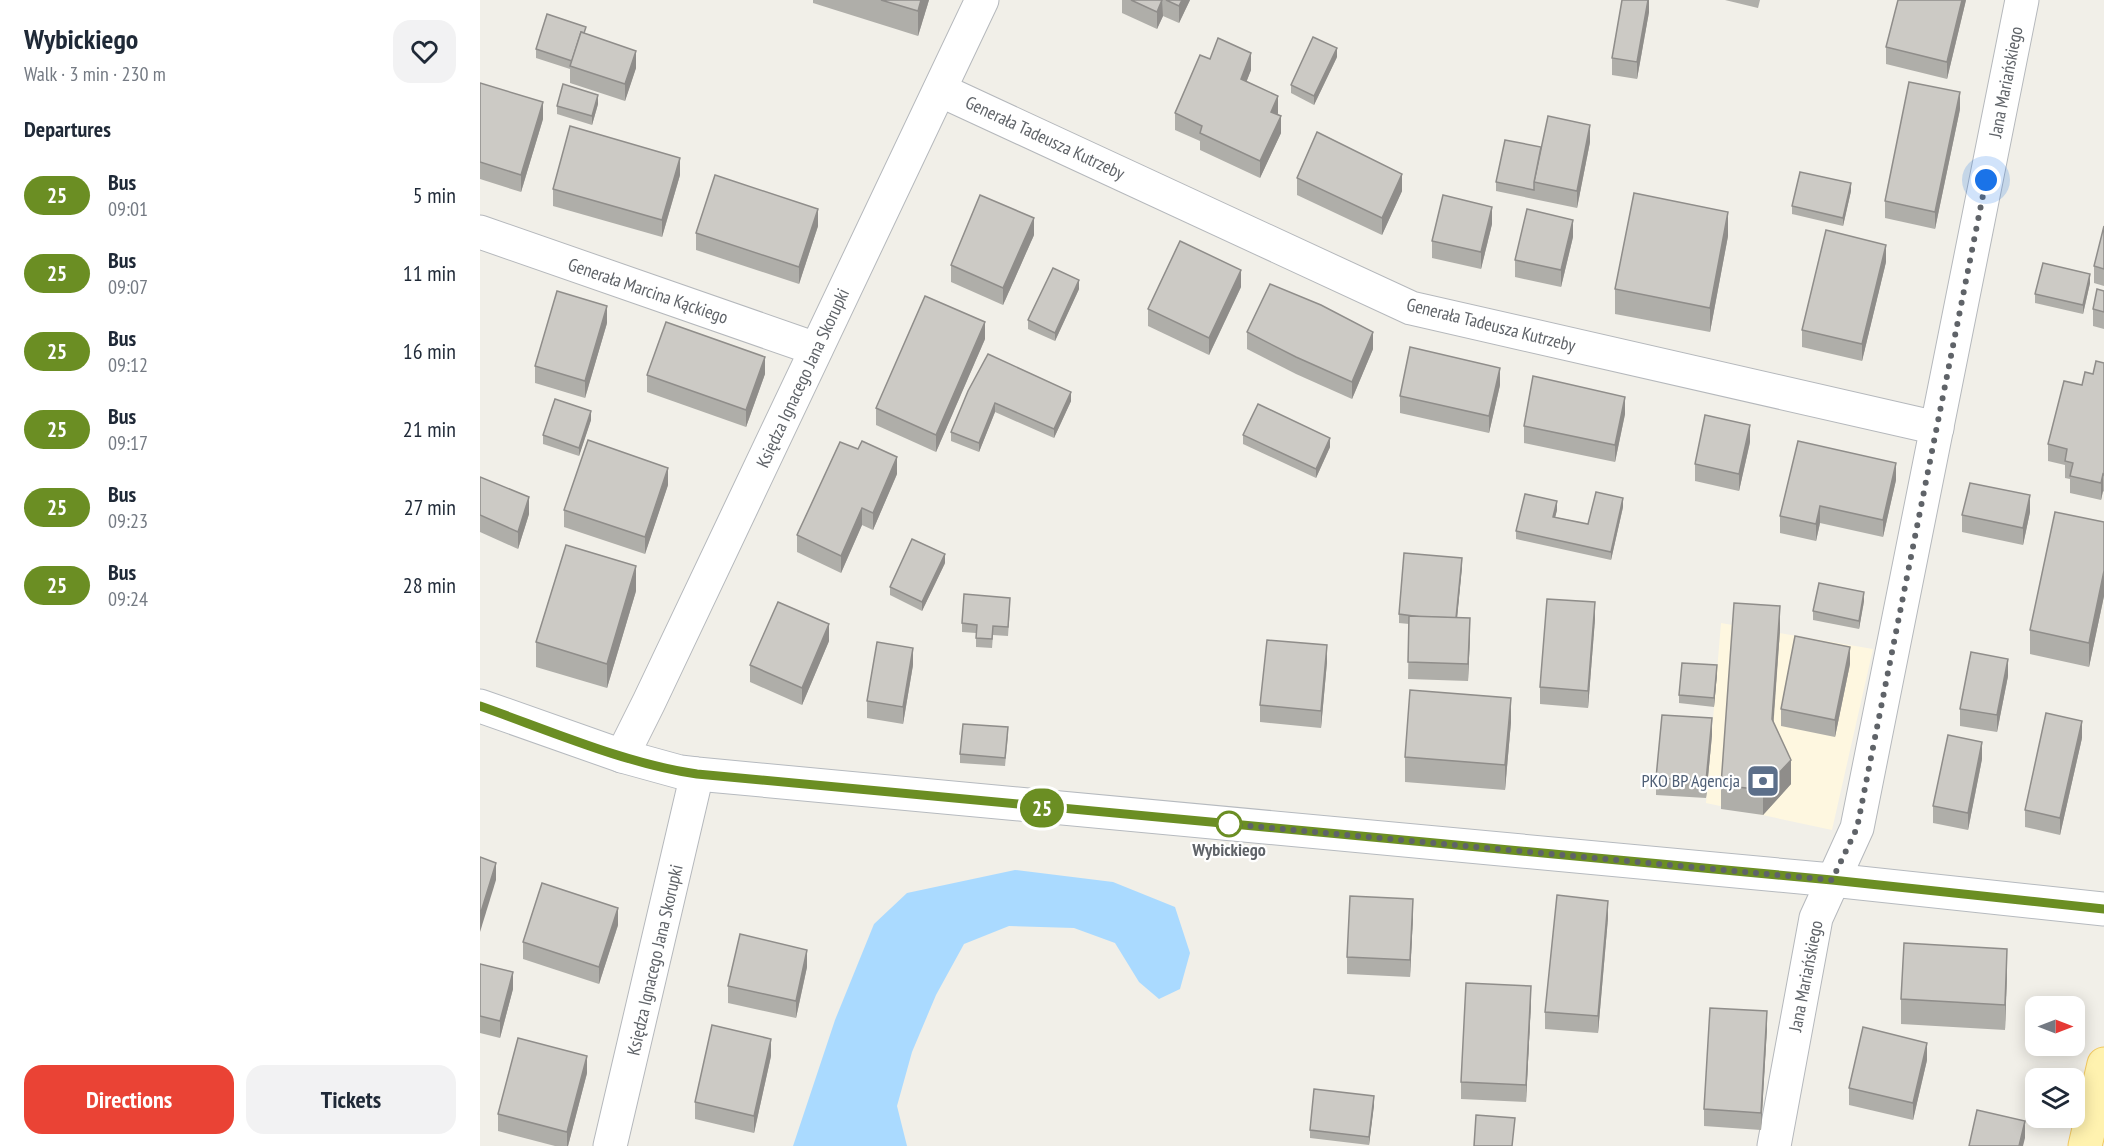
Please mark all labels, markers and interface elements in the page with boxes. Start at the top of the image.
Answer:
text: Wybickiego [24,20,138,57]
button: heart [393,20,456,83]
street label: Jana Mariańskiego [1983,24,2028,140]
text: Walk · 3 min · 230 m [24,61,166,87]
street label: Generała Tadeusza Kutrzeby [962,91,1129,185]
text: Departures [24,115,111,143]
your location [1971,165,2001,195]
text: Bus [108,168,136,196]
text: 5 min [413,181,456,209]
text: 25 [47,182,67,209]
text: 09:01 [108,196,148,222]
text: Bus [108,246,136,274]
street label: Generała Marcina Kąckiego [565,252,731,329]
text: 11 min [403,259,456,287]
text: 25 [47,260,67,287]
text: 09:07 [108,274,148,300]
street label: Księdza Ignacego Jana Skorupki [751,284,854,471]
street label: Generała Tadeusza Kutrzeby [1404,292,1578,357]
text: Bus [108,324,136,352]
text: 16 min [403,337,456,365]
text: 25 [47,338,67,365]
text: 09:12 [108,352,148,378]
text: Bus [108,402,136,430]
text: 21 min [403,415,456,443]
text: 25 [47,416,67,443]
text: 09:17 [108,430,148,456]
text: Bus [108,480,136,508]
text: 27 min [404,493,456,521]
text: 25 [47,494,67,521]
text: 09:23 [108,508,148,534]
text: Bus [108,558,136,586]
text: 28 min [403,571,456,599]
text: 25 [47,572,67,599]
text: 09:24 [108,586,148,612]
bank icon: PKO BP Agencja [1745,763,1781,799]
place label: PKO BP Agencja [1641,769,1740,792]
line badge: 25 [1015,788,1069,828]
text: 25 [1032,795,1052,822]
marker: Wybickiego [1216,811,1242,837]
place label: Wybickiego [1191,838,1266,861]
street label: Księdza Ignacego Jana Skorupki [621,862,688,1058]
street label: Jana Mariańskiego [1783,918,1828,1034]
north arrow [2025,996,2085,1056]
map controls [2025,996,2085,1128]
button: Directions [24,1065,234,1134]
button: Tickets [246,1065,456,1134]
button: layers [2025,1068,2085,1128]

